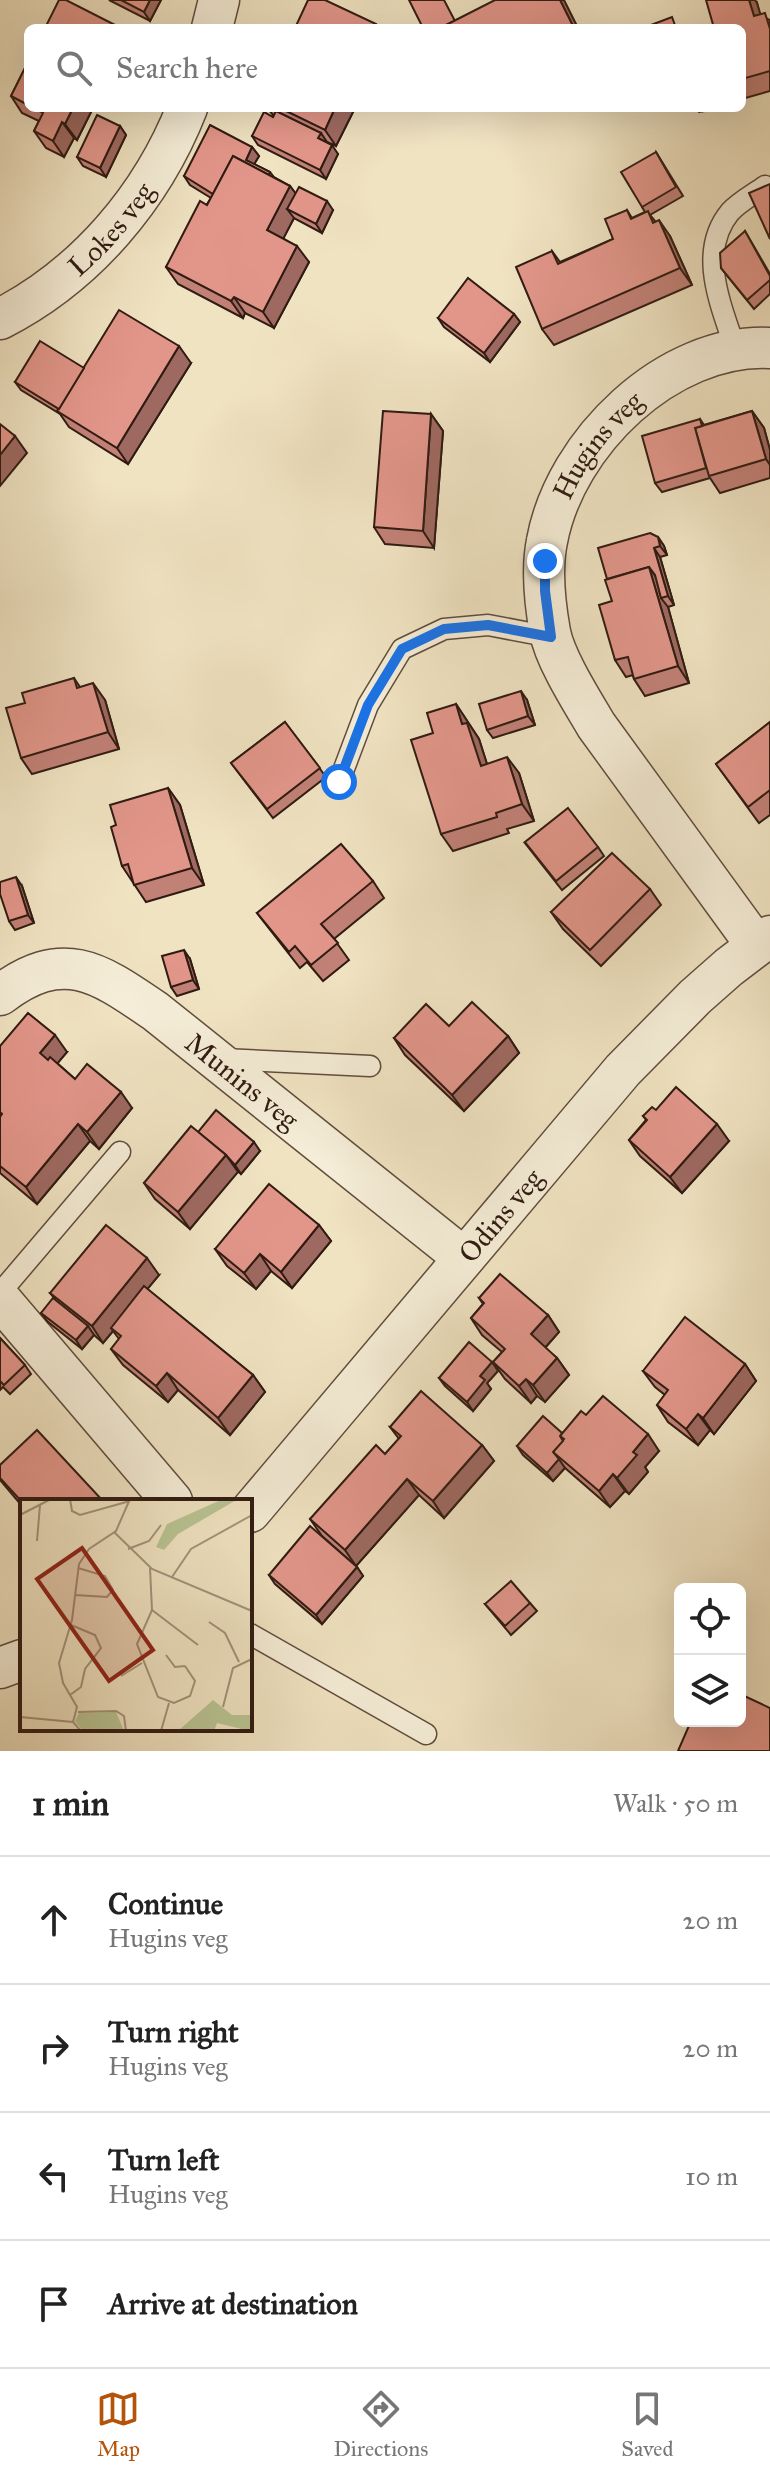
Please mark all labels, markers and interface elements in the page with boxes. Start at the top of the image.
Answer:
search box [24,24,746,112]
icon: search [52,46,96,90]
text: Search here [116,50,258,86]
street label: Lokes veg [61,175,162,283]
street label: Hugins veg [545,382,650,505]
route end [527,543,563,579]
route start [321,764,357,800]
street label: Munins veg [178,1025,307,1137]
street label: Odins veg [451,1161,550,1270]
inset map [20,1499,252,1731]
map controls [674,1583,746,1727]
button: locate [674,1583,746,1655]
button: layers [674,1655,746,1727]
text: 1 min [32,1783,109,1824]
text: Walk · 50 m [613,1787,738,1819]
text: Continue [108,1886,223,1922]
icon: ahead [32,1898,76,1942]
text: 20 m [683,1904,738,1936]
text: Hugins veg [108,1922,228,1954]
text: Turn right [108,2014,239,2050]
icon: right [32,2026,76,2070]
text: 20 m [683,2032,738,2064]
text: Hugins veg [108,2050,228,2082]
text: Turn left [108,2142,219,2178]
icon: left [32,2154,76,2198]
text: 10 m [685,2160,738,2192]
text: Hugins veg [108,2178,228,2210]
icon: arrive [32,2282,76,2326]
text: Arrive at destination [108,2286,358,2322]
tab: Map [96,2387,140,2462]
tab: Directions [333,2387,428,2462]
tab: Saved [621,2387,673,2462]

